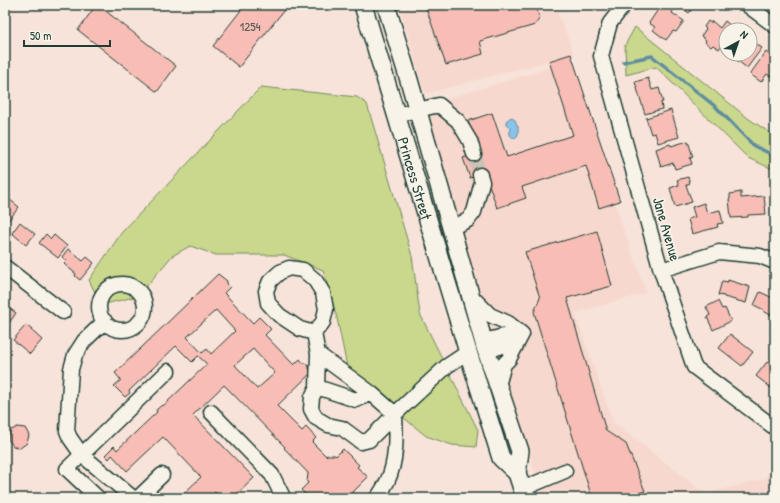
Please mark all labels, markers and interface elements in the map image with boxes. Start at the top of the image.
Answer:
house number: 1254 [239,17,261,35]
scale bar [24,22,110,48]
north arrow [718,22,758,62]
text: 50 m [30,27,51,44]
text: N [738,27,751,42]
street label: Princess Street [393,135,438,223]
street label: Jane Avenue [648,195,686,263]

